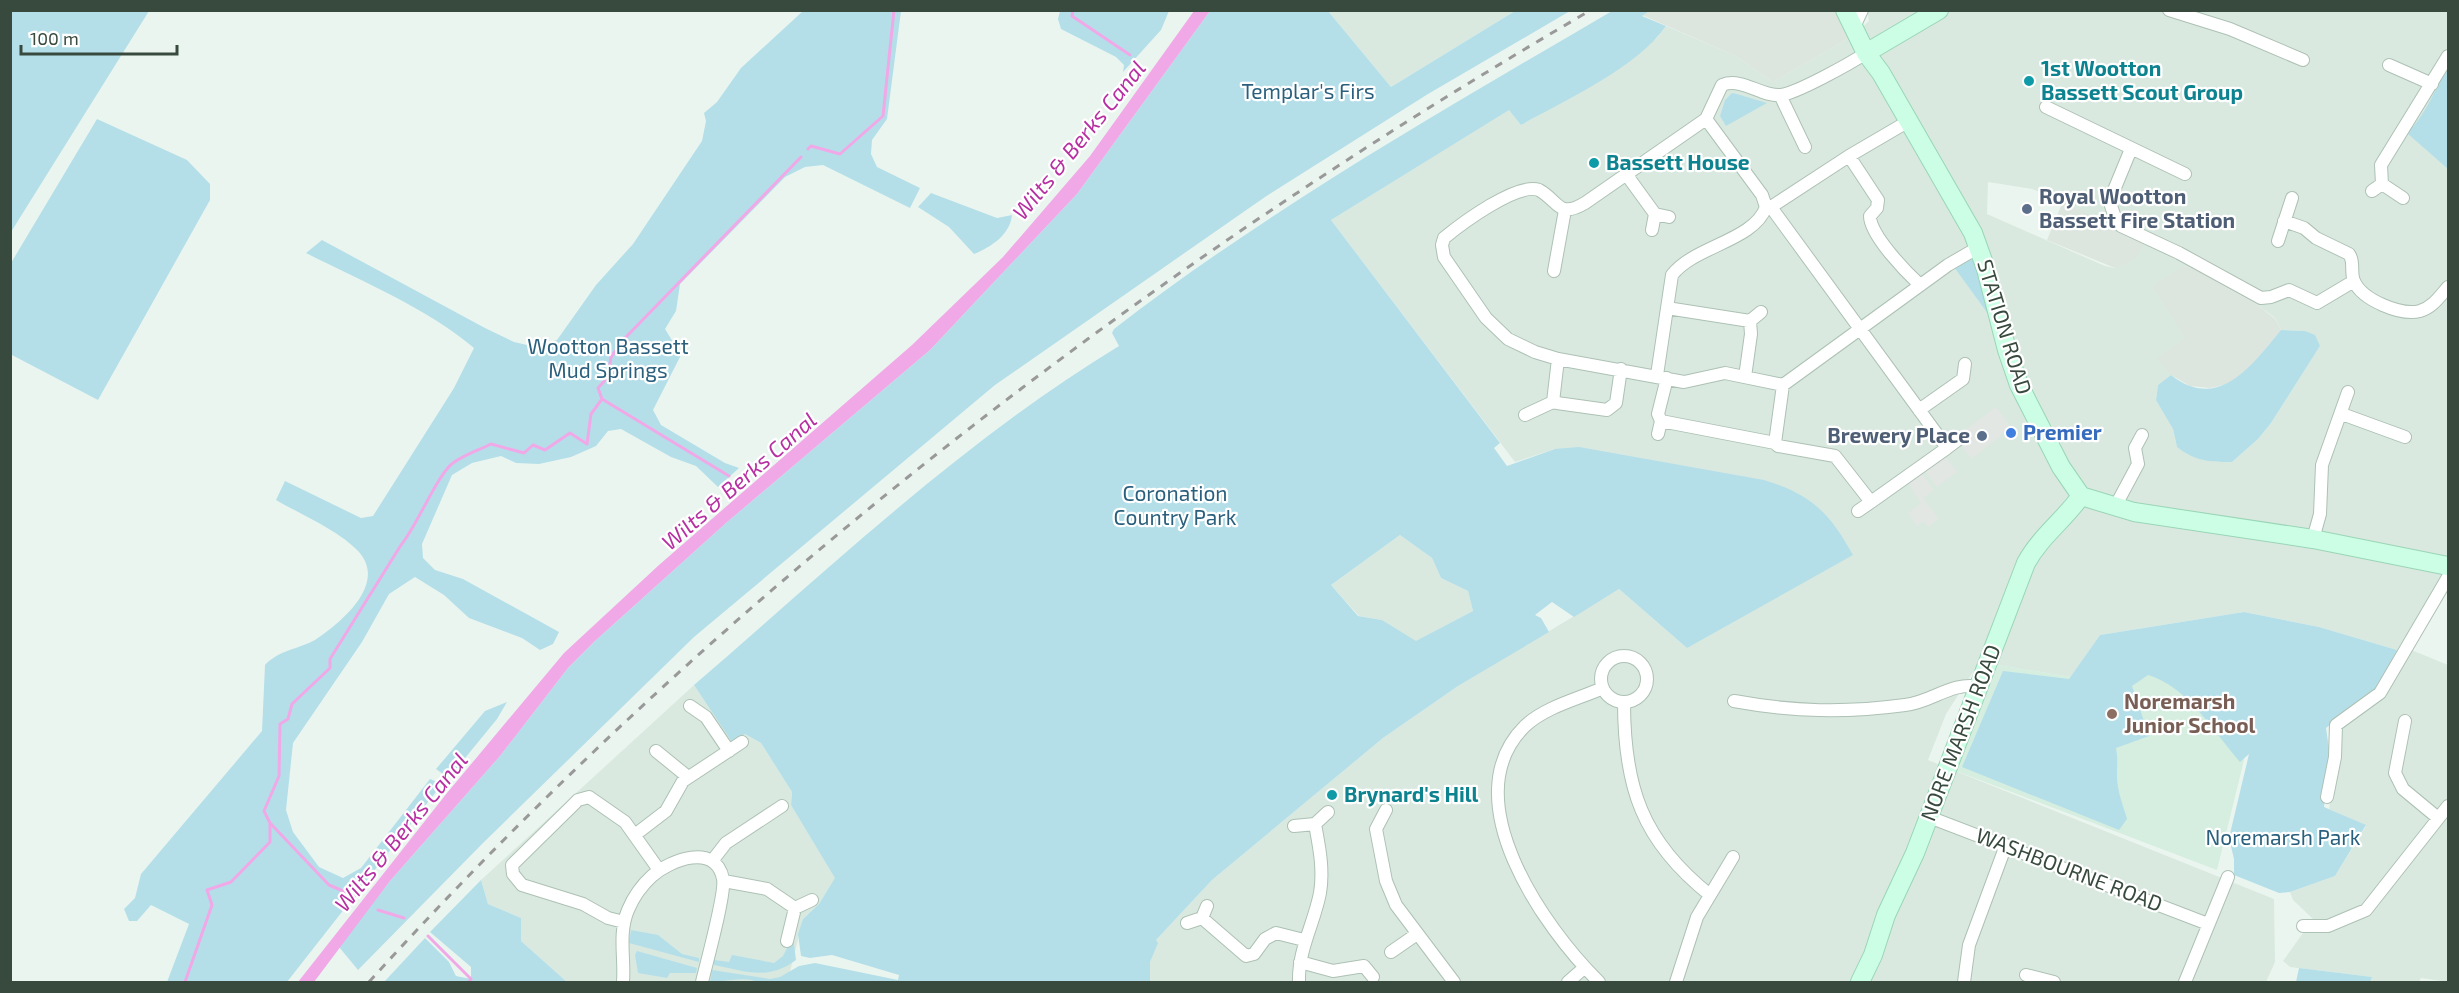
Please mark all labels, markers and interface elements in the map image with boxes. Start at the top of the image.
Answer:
scale bar [21,18,177,56]
text: 100 m [30,27,79,49]
water label: Wilts & Berks Canal [1006,55,1150,224]
place label: 1st Wootton Bassett Scout Group [2041,55,2243,104]
marker: 1st Wootton Bassett Scout Group [2022,74,2036,88]
park label: Templar's Firs [1241,78,1375,103]
place label: Bassett House [1606,149,1750,174]
marker: Bassett House [1587,156,1601,170]
place label: Royal Wootton Bassett Fire Station [2039,183,2235,232]
marker: Royal Wootton Bassett Fire Station [2020,202,2034,216]
street label: STATION ROAD [1973,256,2038,397]
park label: Wootton Bassett Mud Springs [527,333,689,382]
water label: Wilts & Berks Canal [656,406,821,555]
place label: Premier [2023,419,2102,444]
place label: Brewery Place [1827,422,1970,448]
marker: Premier [2004,426,2018,440]
marker: Brewery Place [1975,429,1989,443]
park label: Coronation Country Park [1114,480,1237,529]
street label: NORE MARSH ROAD [1914,641,2005,824]
place label: Noremarsh Junior School [2124,688,2256,737]
marker: Noremarsh Junior School [2105,707,2119,721]
water label: Wilts & Berks Canal [328,747,472,916]
place label: Brynard's Hill [1344,781,1479,807]
marker: Brynard's Hill [1325,788,1339,802]
street label: WASHBOURNE ROAD [1973,822,2166,916]
park label: Noremarsh Park [2205,824,2361,849]

